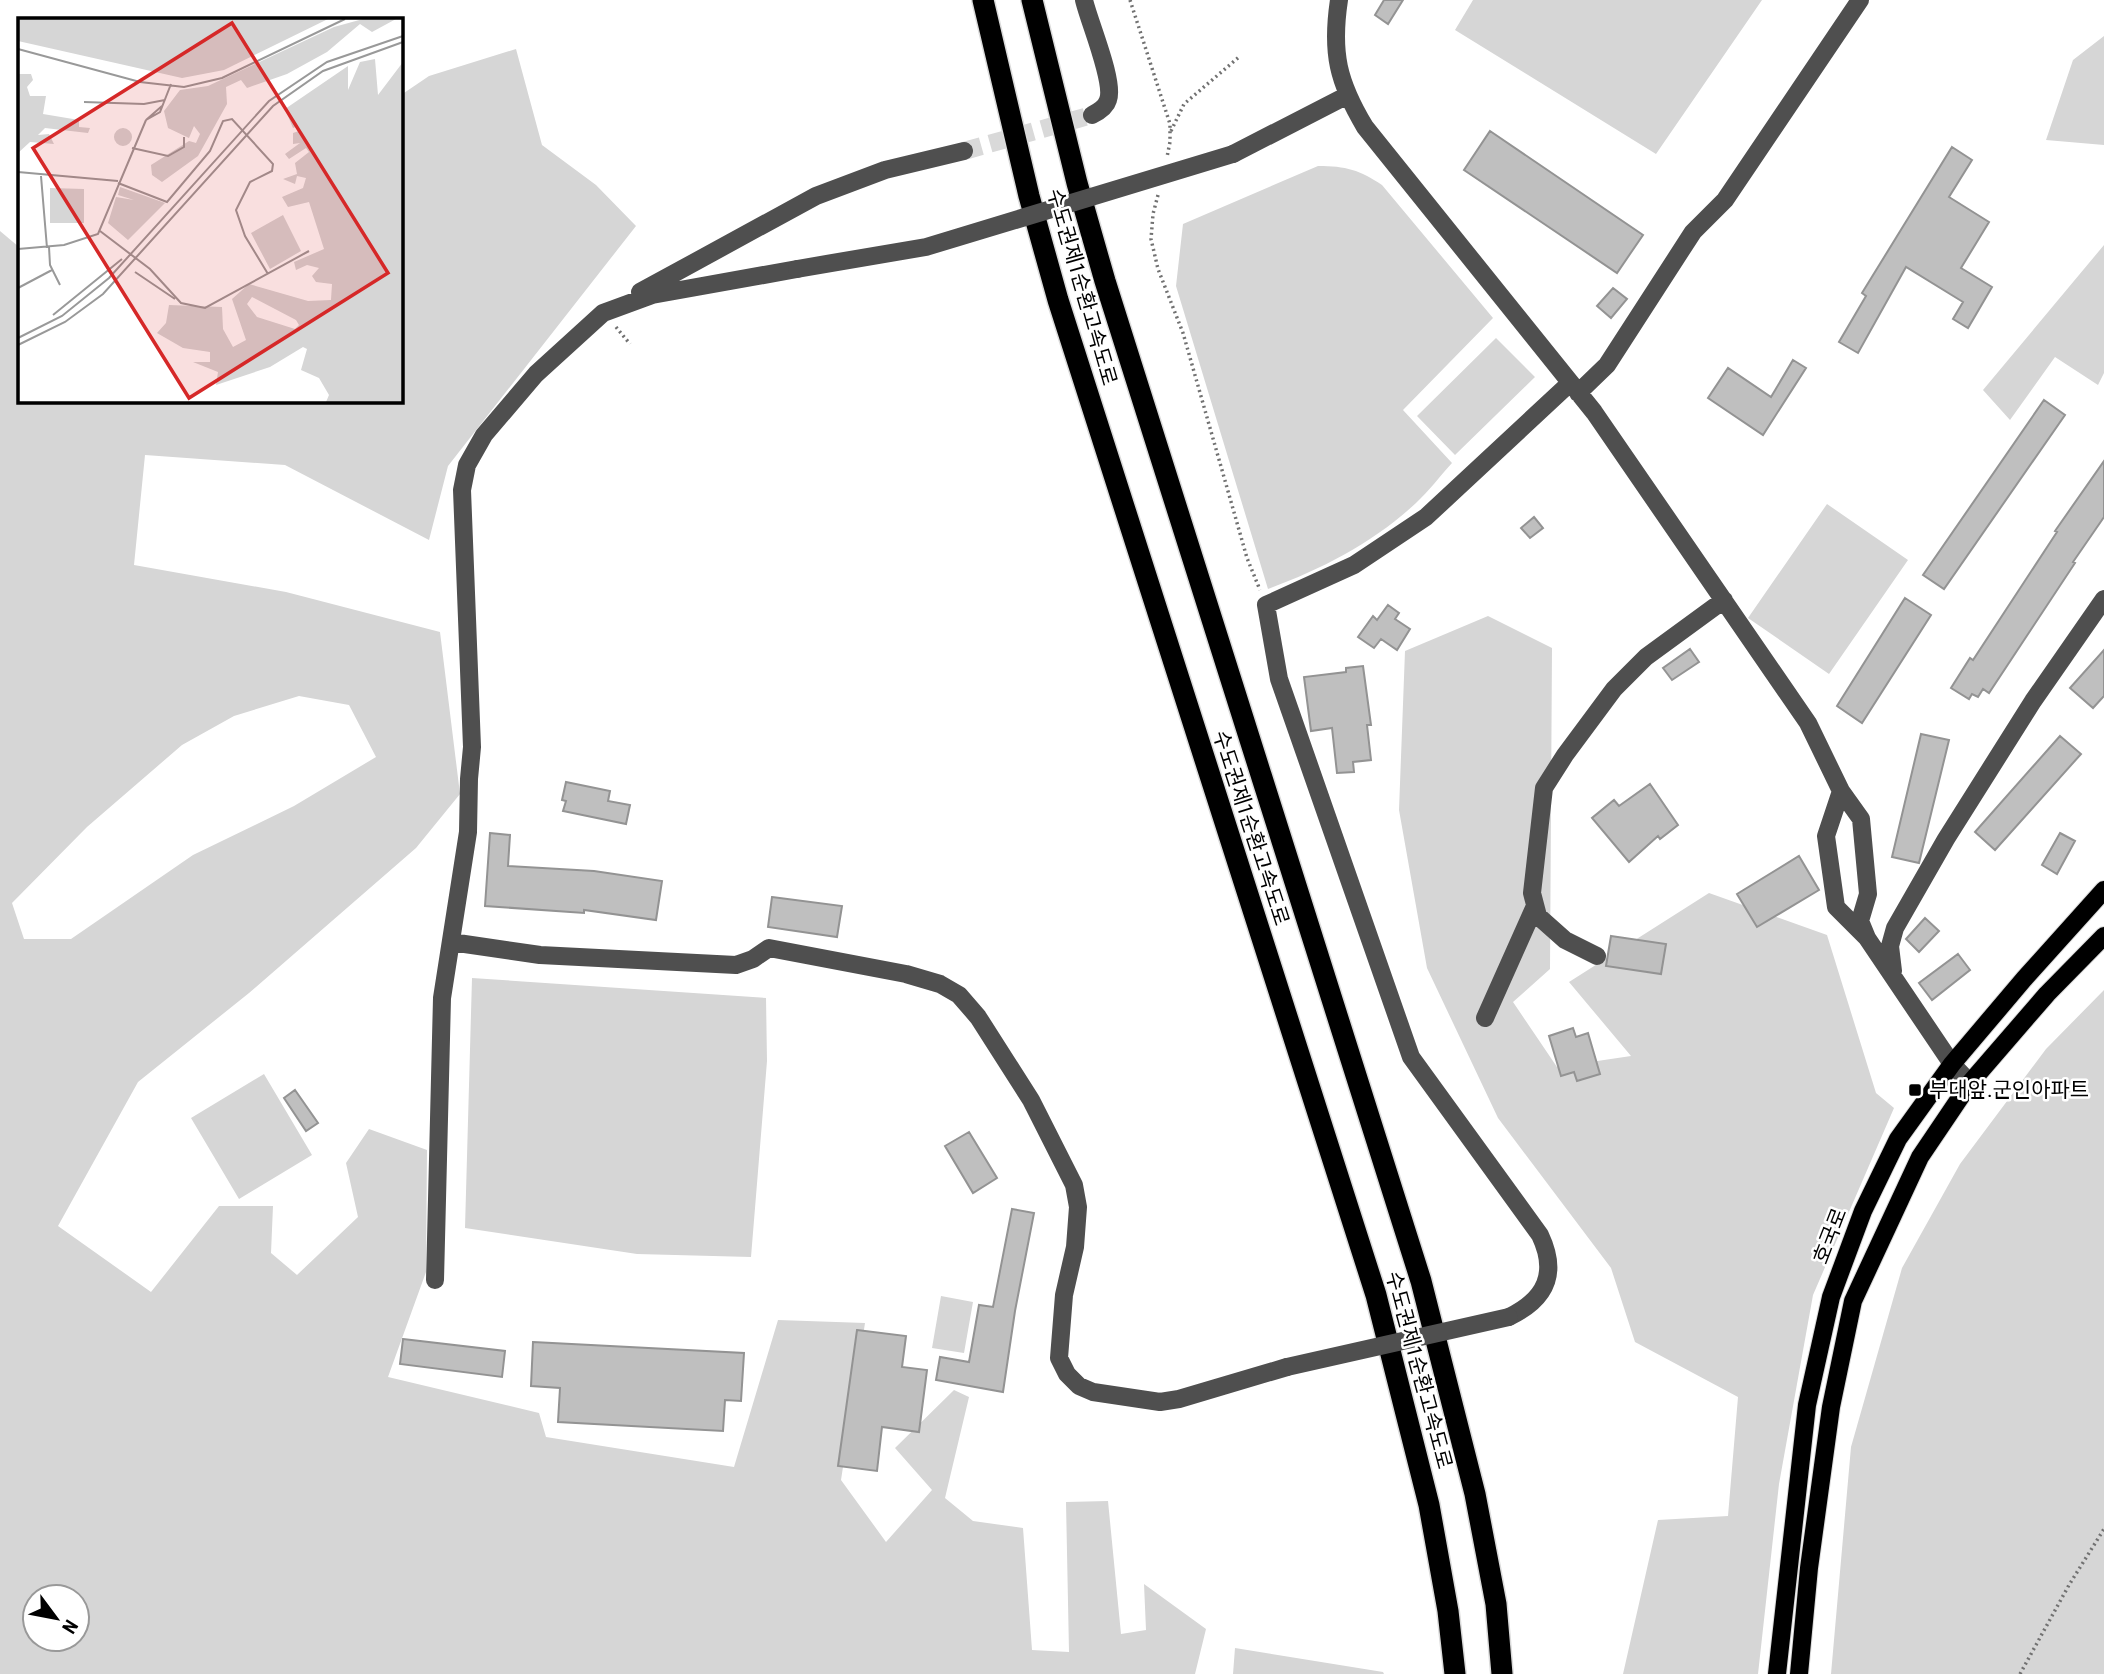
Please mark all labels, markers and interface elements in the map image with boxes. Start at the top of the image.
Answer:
inset map [18,18,402,402]
street label: 수도권제1순환고속도로 [1042,186,1122,388]
street label: 수도권제1순환고속도로 [1208,727,1294,929]
place label: 부대앞.군인아파트 [1929,1078,2089,1102]
marker: 부대앞.군인아파트 [1907,1082,1923,1098]
street label: 호국로 [1808,1205,1852,1267]
street label: 수도권제1순환고속도로 [1381,1269,1457,1471]
north arrow [21,1583,91,1653]
text: N [57,1616,83,1638]

